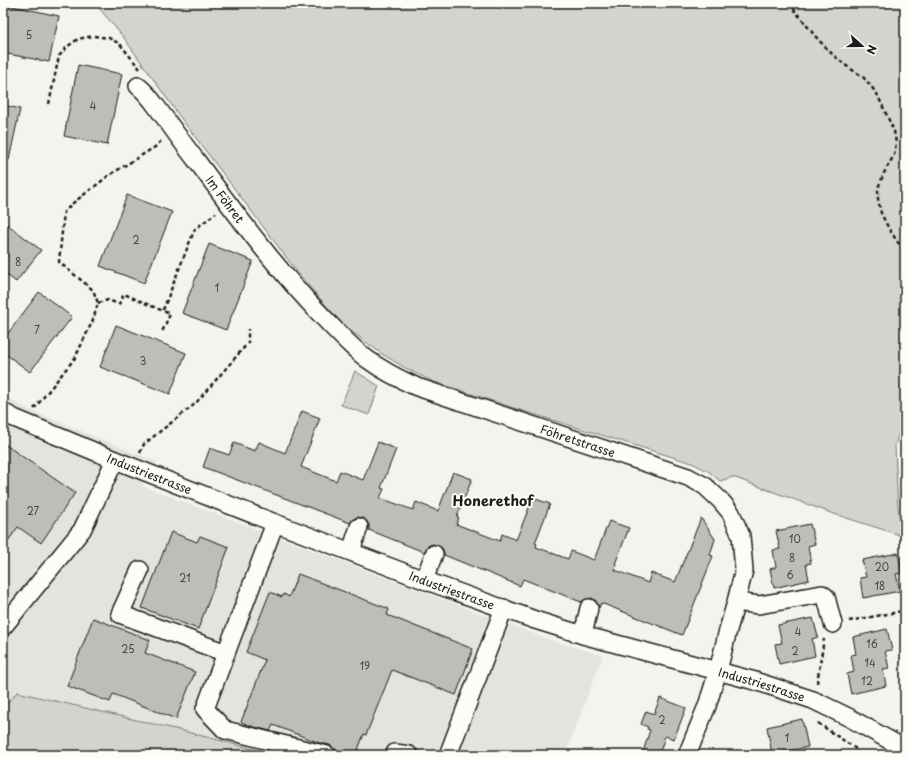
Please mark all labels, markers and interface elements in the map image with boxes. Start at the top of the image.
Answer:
north arrow [842,26,882,66]
house number: 5 [26,27,32,42]
text: N [862,43,881,57]
house number: 4 [90,98,97,113]
street label: Im Föhret [201,172,249,227]
house number: 2 [132,232,140,247]
house number: 8 [15,254,21,269]
house number: 1 [215,280,219,295]
house number: 7 [34,322,40,337]
house number: 3 [140,353,146,368]
street label: Föhretstrasse [538,420,618,461]
street label: Industriestrasse [104,449,195,498]
district label: Honerethof [453,490,535,511]
house number: 27 [27,503,40,518]
house number: 10 [789,531,801,546]
house number: 8 [789,550,795,565]
house number: 20 [875,559,889,574]
street label: Industriestrasse [406,566,497,614]
house number: 6 [786,567,794,582]
house number: 21 [179,570,191,585]
house number: 18 [875,578,885,593]
house number: 4 [795,624,802,639]
house number: 16 [866,636,878,651]
house number: 25 [121,641,135,656]
house number: 2 [791,643,799,658]
house number: 14 [864,655,876,670]
house number: 19 [360,658,370,673]
street label: Industriestrasse [716,663,807,706]
house number: 12 [861,673,873,688]
house number: 2 [658,712,666,727]
house number: 1 [785,730,789,745]

